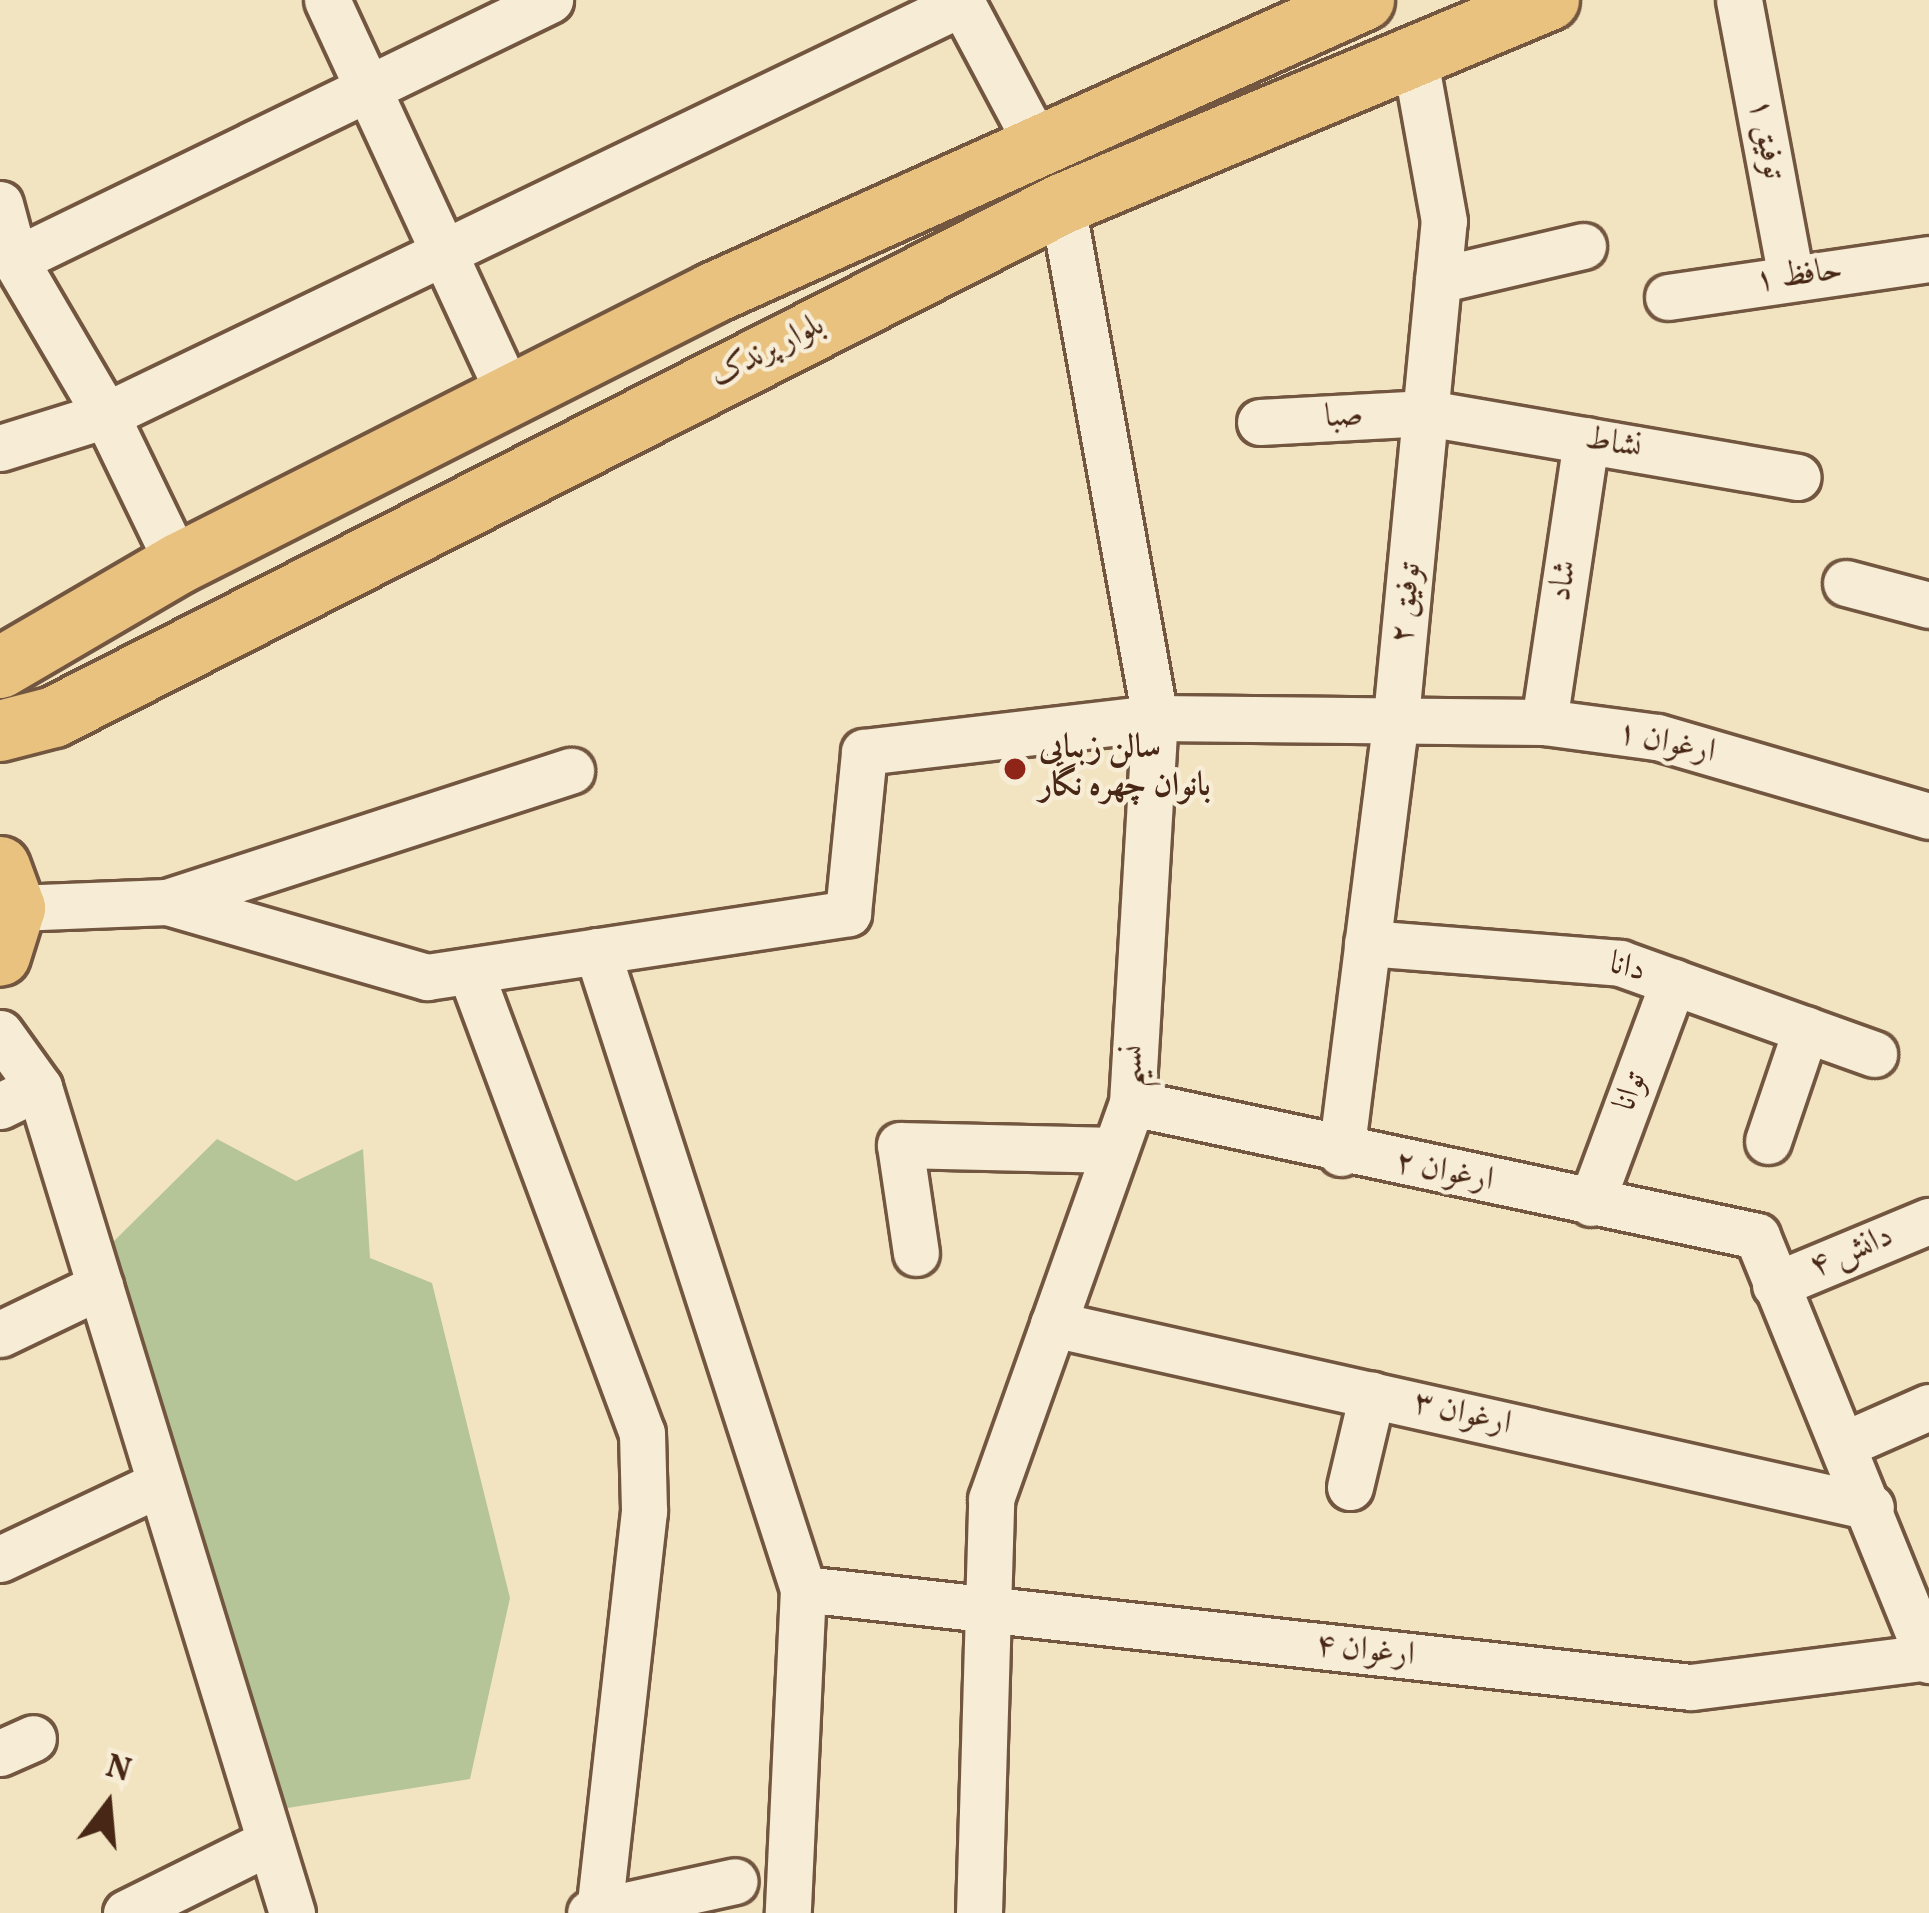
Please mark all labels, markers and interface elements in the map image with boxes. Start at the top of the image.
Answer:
street label: توفیق ۱ [1738,95,1792,183]
street label: حافظ ۱ [1753,251,1845,303]
street label: بلوار پرندک [704,307,832,397]
street label: صبا [1324,397,1364,439]
street label: نشاط [1581,421,1645,469]
street label: شاد [1542,558,1588,604]
street label: توفیق ۲ [1384,560,1432,646]
street label: ارغوان ۱ [1613,714,1719,774]
place label: سالن زیبایی بانوان چهره نگار [1039,730,1211,808]
marker: سالن زیبایی بانوان چهره نگار [1002,756,1028,782]
street label: دانا [1605,945,1649,993]
street label: نسیم [1113,1044,1155,1088]
street label: توانا [1607,1067,1657,1117]
street label: ارغوان ۲ [1391,1144,1497,1202]
street label: دانش ۴ [1804,1218,1900,1288]
street label: ارغوان ۳ [1409,1385,1515,1445]
street label: ارغوان ۴ [1314,1627,1416,1677]
north arrow [48,1745,168,1865]
text: N [100,1745,136,1796]

